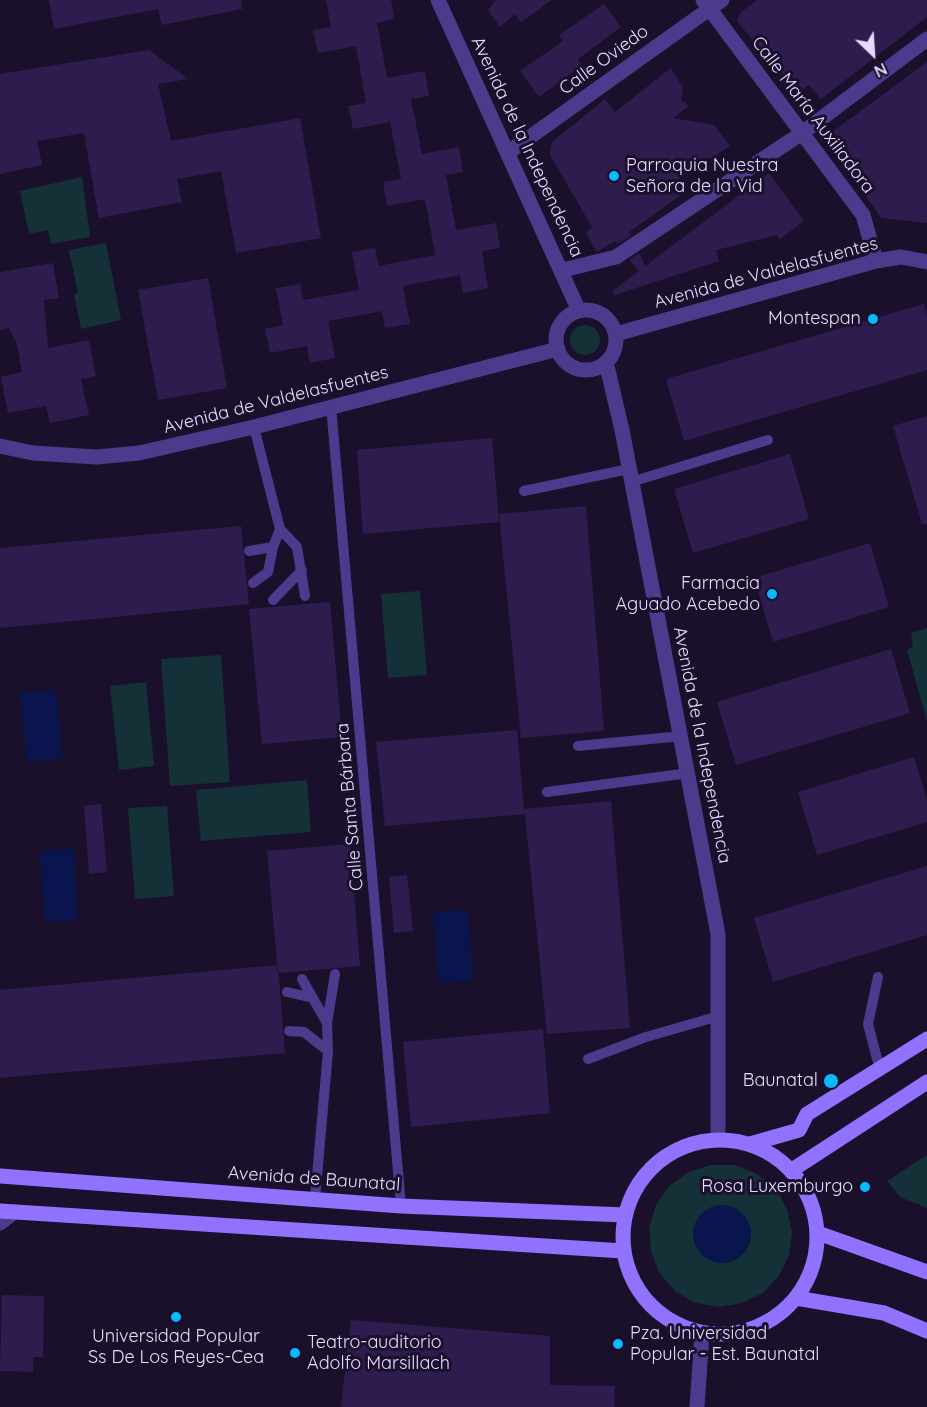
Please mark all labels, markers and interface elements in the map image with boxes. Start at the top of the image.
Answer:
street label: Calle Oviedo [555,20,653,100]
north arrow [843,24,903,84]
street label: Calle María Auxiliadora [747,32,879,198]
street label: Avenida de la Independencia [466,33,588,261]
text: N [871,59,890,82]
place label: Parroquia Nuestra Señora de la Vid [626,155,778,198]
marker: Parroquia Nuestra Señora de la Vid [607,169,621,183]
street label: Avenida de Valdelasfuentes [652,233,880,313]
place label: Montespan [768,308,861,330]
marker: Montespan [866,312,880,326]
street label: Avenida de Valdelasfuentes [161,362,391,438]
place label: Farmacia Aguado Acebedo [615,573,760,616]
marker: Farmacia Aguado Acebedo [765,587,779,601]
street label: Avenida de la Independencia [668,625,736,865]
street label: Calle Santa Bárbara [332,722,368,892]
place label: Baunatal [743,1070,818,1092]
marker: Baunatal [822,1072,840,1090]
street label: Avenida de Baunatal [227,1162,401,1196]
place label: Rosa Luxemburgo [701,1176,853,1198]
marker: Rosa Luxemburgo [858,1180,872,1194]
marker: Universidad Popular Ss De Los Reyes-Cea [169,1310,183,1324]
place label: Pza. Universidad Popular - Est. Baunatal [630,1323,819,1366]
place label: Universidad Popular Ss De Los Reyes-Cea [88,1326,264,1368]
place label: Teatro-auditorio Adolfo Marsillach [307,1332,450,1374]
marker: Pza. Universidad Popular - Est. Baunatal [611,1337,625,1351]
marker: Teatro-auditorio Adolfo Marsillach [288,1346,302,1360]

